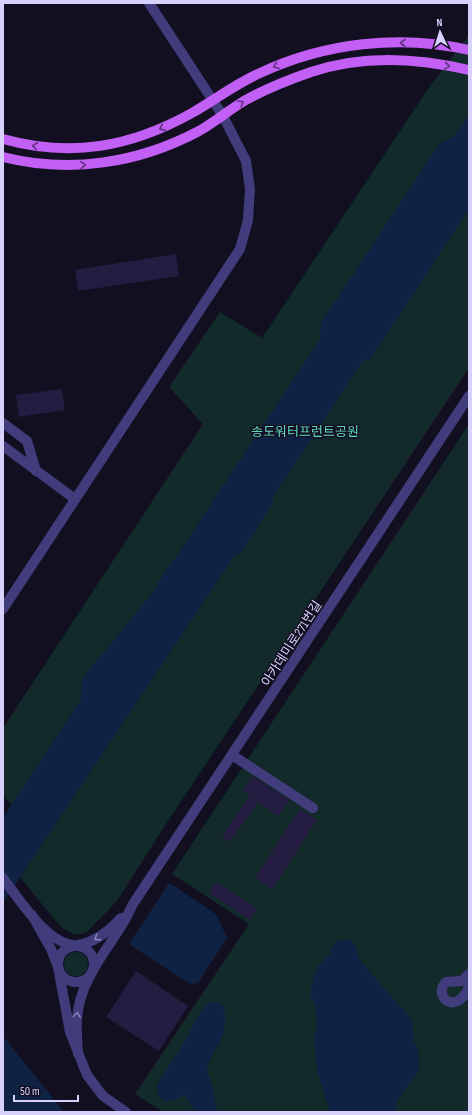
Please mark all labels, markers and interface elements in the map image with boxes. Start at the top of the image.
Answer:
north arrow [420,12,460,52]
text: N [436,16,443,29]
one-way arrow [400,39,406,47]
one-way arrow [444,61,450,70]
one-way arrow [272,62,279,70]
one-way arrow [237,101,244,108]
one-way arrow [158,123,166,131]
one-way arrow [32,142,38,151]
one-way arrow [80,161,86,169]
park label: 송도워터프런트공원 [251,424,359,440]
street label: 아카데미로271번길 [258,598,325,689]
one-way arrow [94,933,101,941]
one-way arrow [73,1012,82,1018]
scale bar [14,1077,78,1103]
text: 50 m [20,1084,40,1099]

